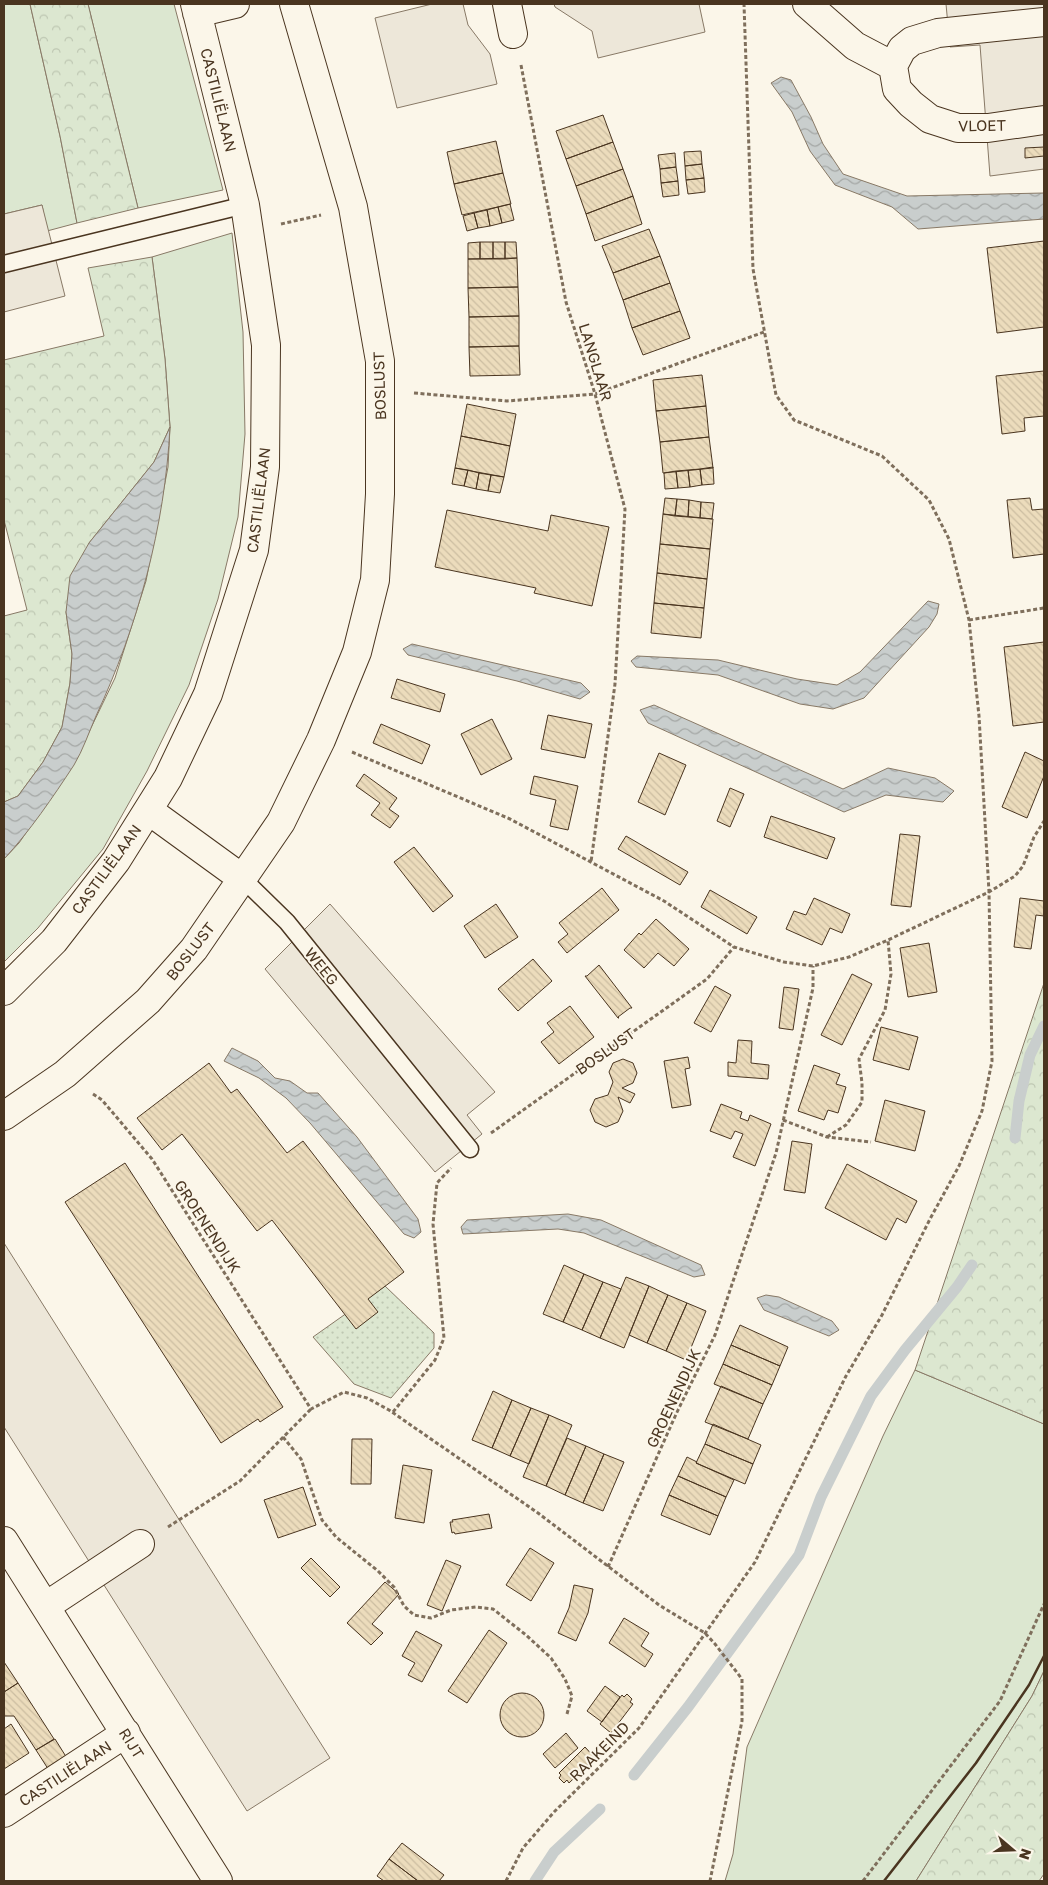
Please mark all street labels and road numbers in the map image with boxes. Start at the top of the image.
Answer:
street label: CASTILIËLAAN [197,46,241,154]
street label: VLOET [958,116,1006,134]
street label: LANGLAAR [576,321,616,403]
street label: BOSLUST [369,351,389,421]
street label: CASTILIËLAAN [243,446,273,554]
street label: CASTILIËLAAN [67,821,145,917]
street label: BOSLUST [162,918,218,984]
street label: WEEG [301,944,343,988]
street label: BOSLUST [572,1024,638,1078]
street label: GROENENDIJK [171,1176,245,1276]
street label: GROENENDIJK [642,1346,704,1450]
street label: RAAKEIND [566,1718,632,1784]
street label: RIJT [116,1724,148,1762]
street label: CASTILIËLAAN [15,1736,115,1810]

